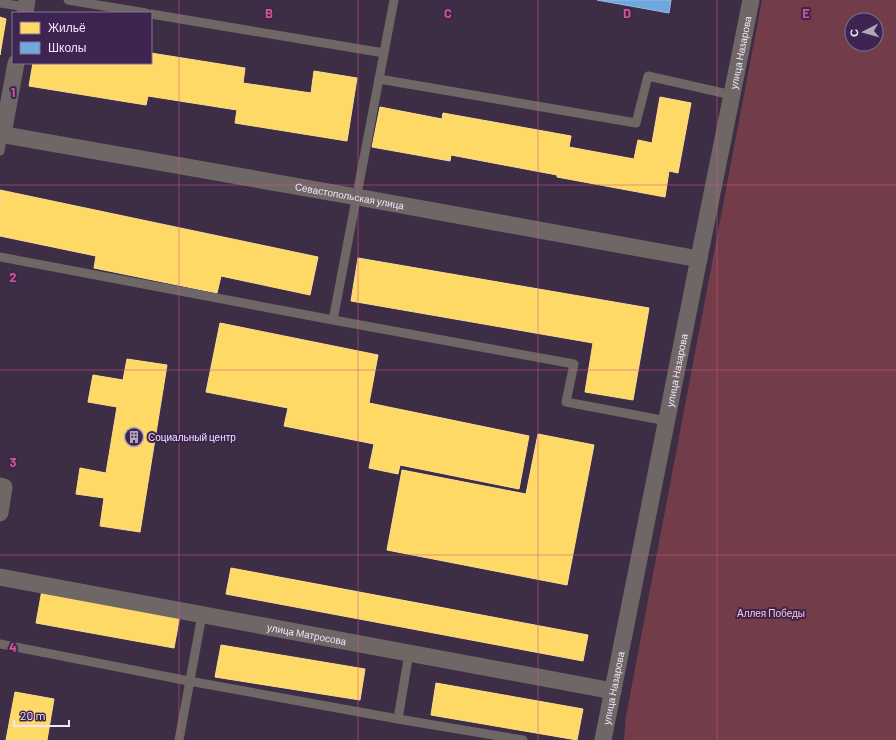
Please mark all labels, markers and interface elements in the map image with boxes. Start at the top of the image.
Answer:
text: B [265,5,273,21]
text: C [444,5,452,21]
text: D [623,5,631,21]
text: E [802,5,810,21]
legend [12,12,152,64]
north arrow [844,12,884,52]
street label: улица Назарова [727,15,754,90]
text: Жильё [48,20,86,34]
text: С [847,28,860,38]
text: Школы [48,40,86,54]
text: 1 [11,84,15,100]
street label: Севастопольская улица [294,180,405,211]
text: 2 [9,269,17,285]
street label: улица Назарова [664,332,690,408]
building icon: Социальный центр [123,426,145,448]
place label: Социальный центр [148,431,236,443]
text: 3 [9,454,17,470]
park label: Аллея Победы [737,607,805,619]
street label: улица Матросова [266,621,348,647]
text: 4 [9,639,17,655]
street label: улица Назарова [600,650,627,726]
scale bar [14,702,69,728]
text: 20 m [20,708,46,722]

